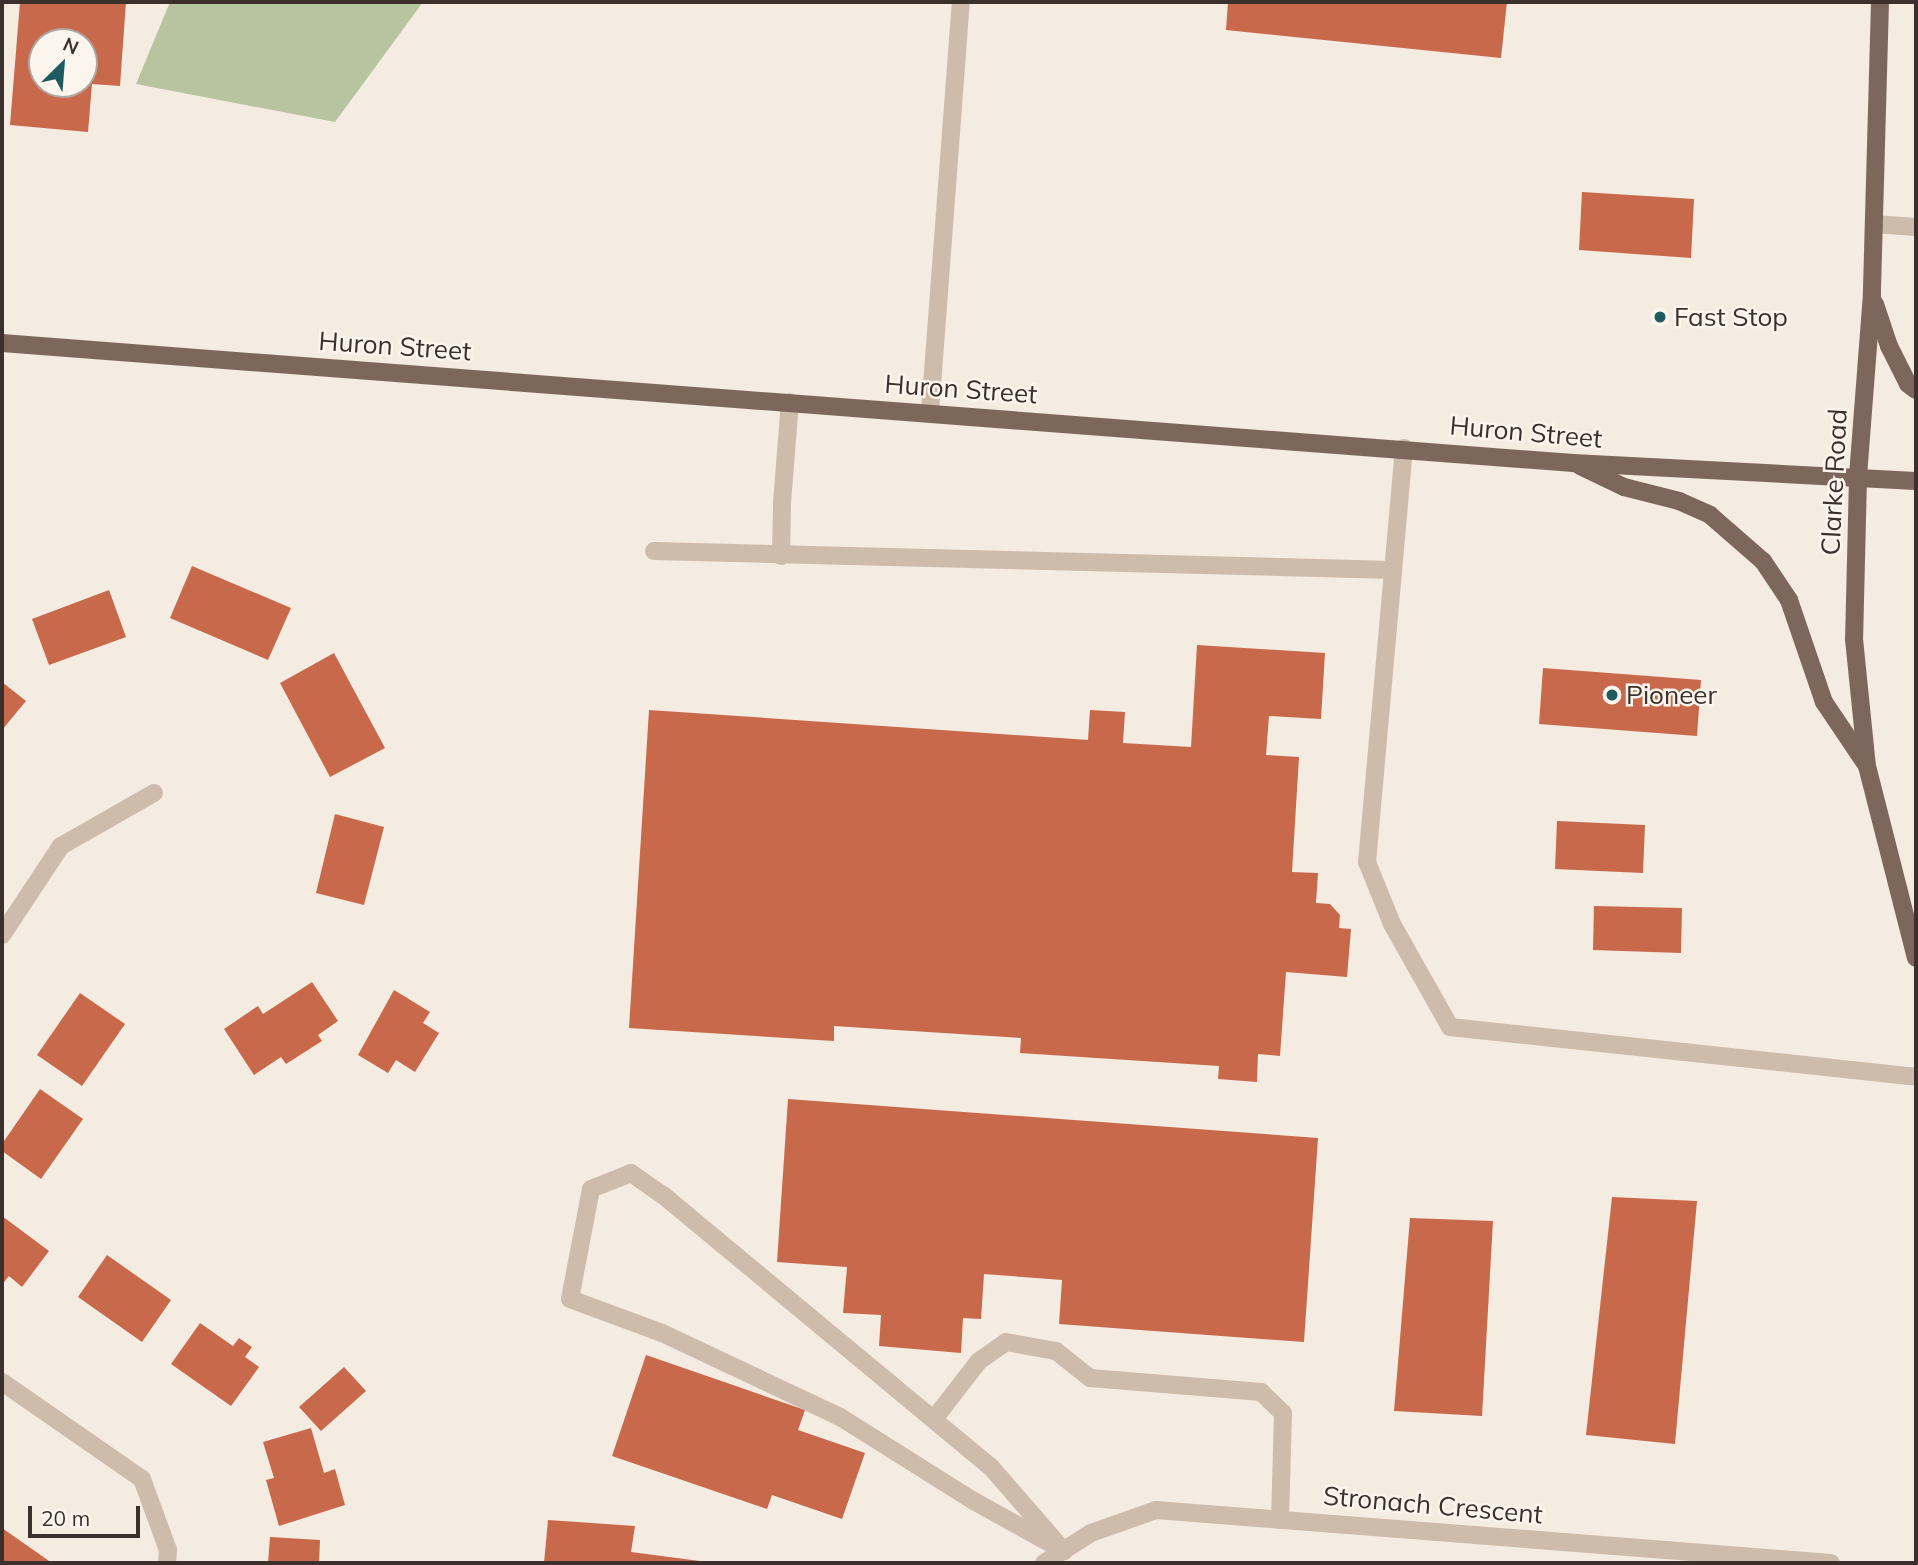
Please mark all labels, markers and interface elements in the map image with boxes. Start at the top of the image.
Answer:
north arrow [28,28,98,98]
text: N [59,32,83,60]
place label: Fast Stop [1674,301,1788,333]
marker: Fast Stop [1652,309,1668,325]
street label: Huron Street [318,325,472,367]
street label: Huron Street [884,368,1038,410]
street label: Clarke Road [1815,408,1853,556]
street label: Huron Street [1448,410,1604,454]
place label: Pioneer [1626,679,1717,711]
marker: Pioneer [1604,687,1620,703]
street label: Stronach Crescent [1322,1480,1544,1530]
scale bar [32,1492,144,1536]
text: 20 m [41,1505,90,1531]

